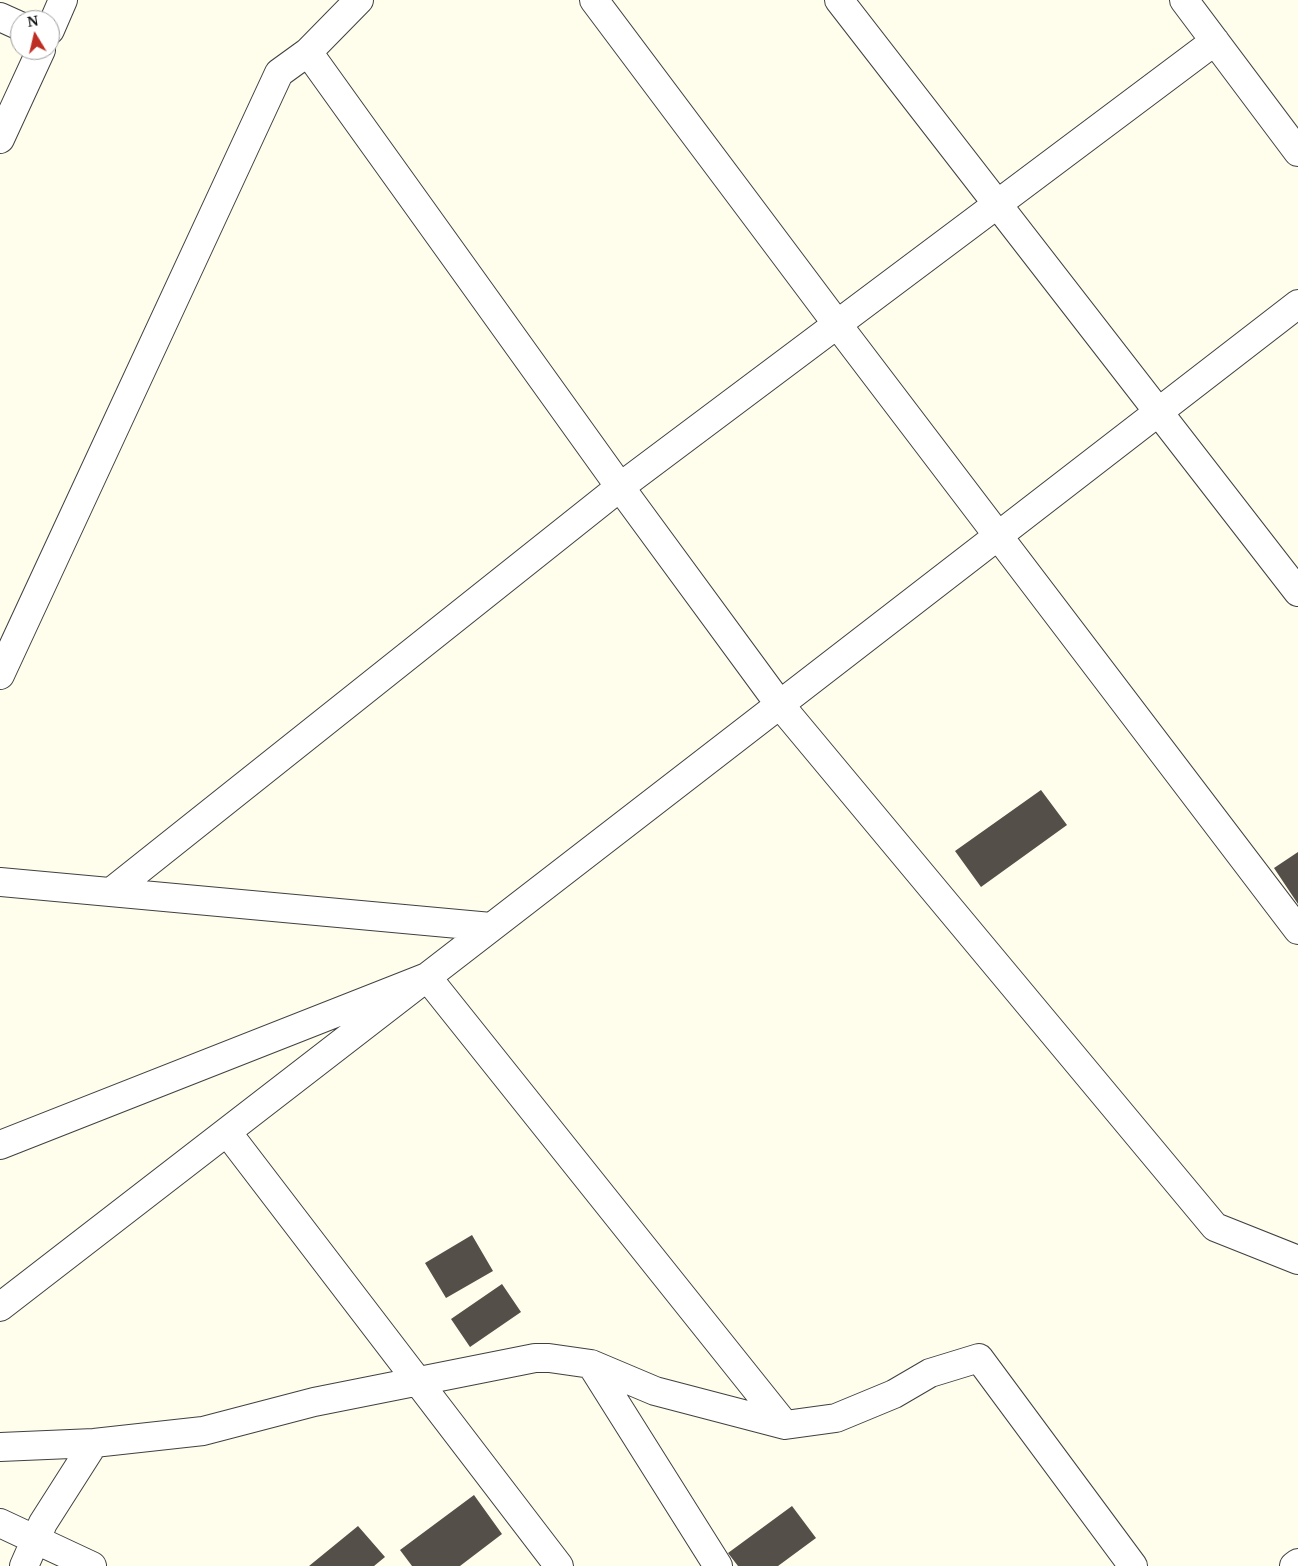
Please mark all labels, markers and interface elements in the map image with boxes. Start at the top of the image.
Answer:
north arrow [10,10,60,60]
text: N [26,10,40,31]

